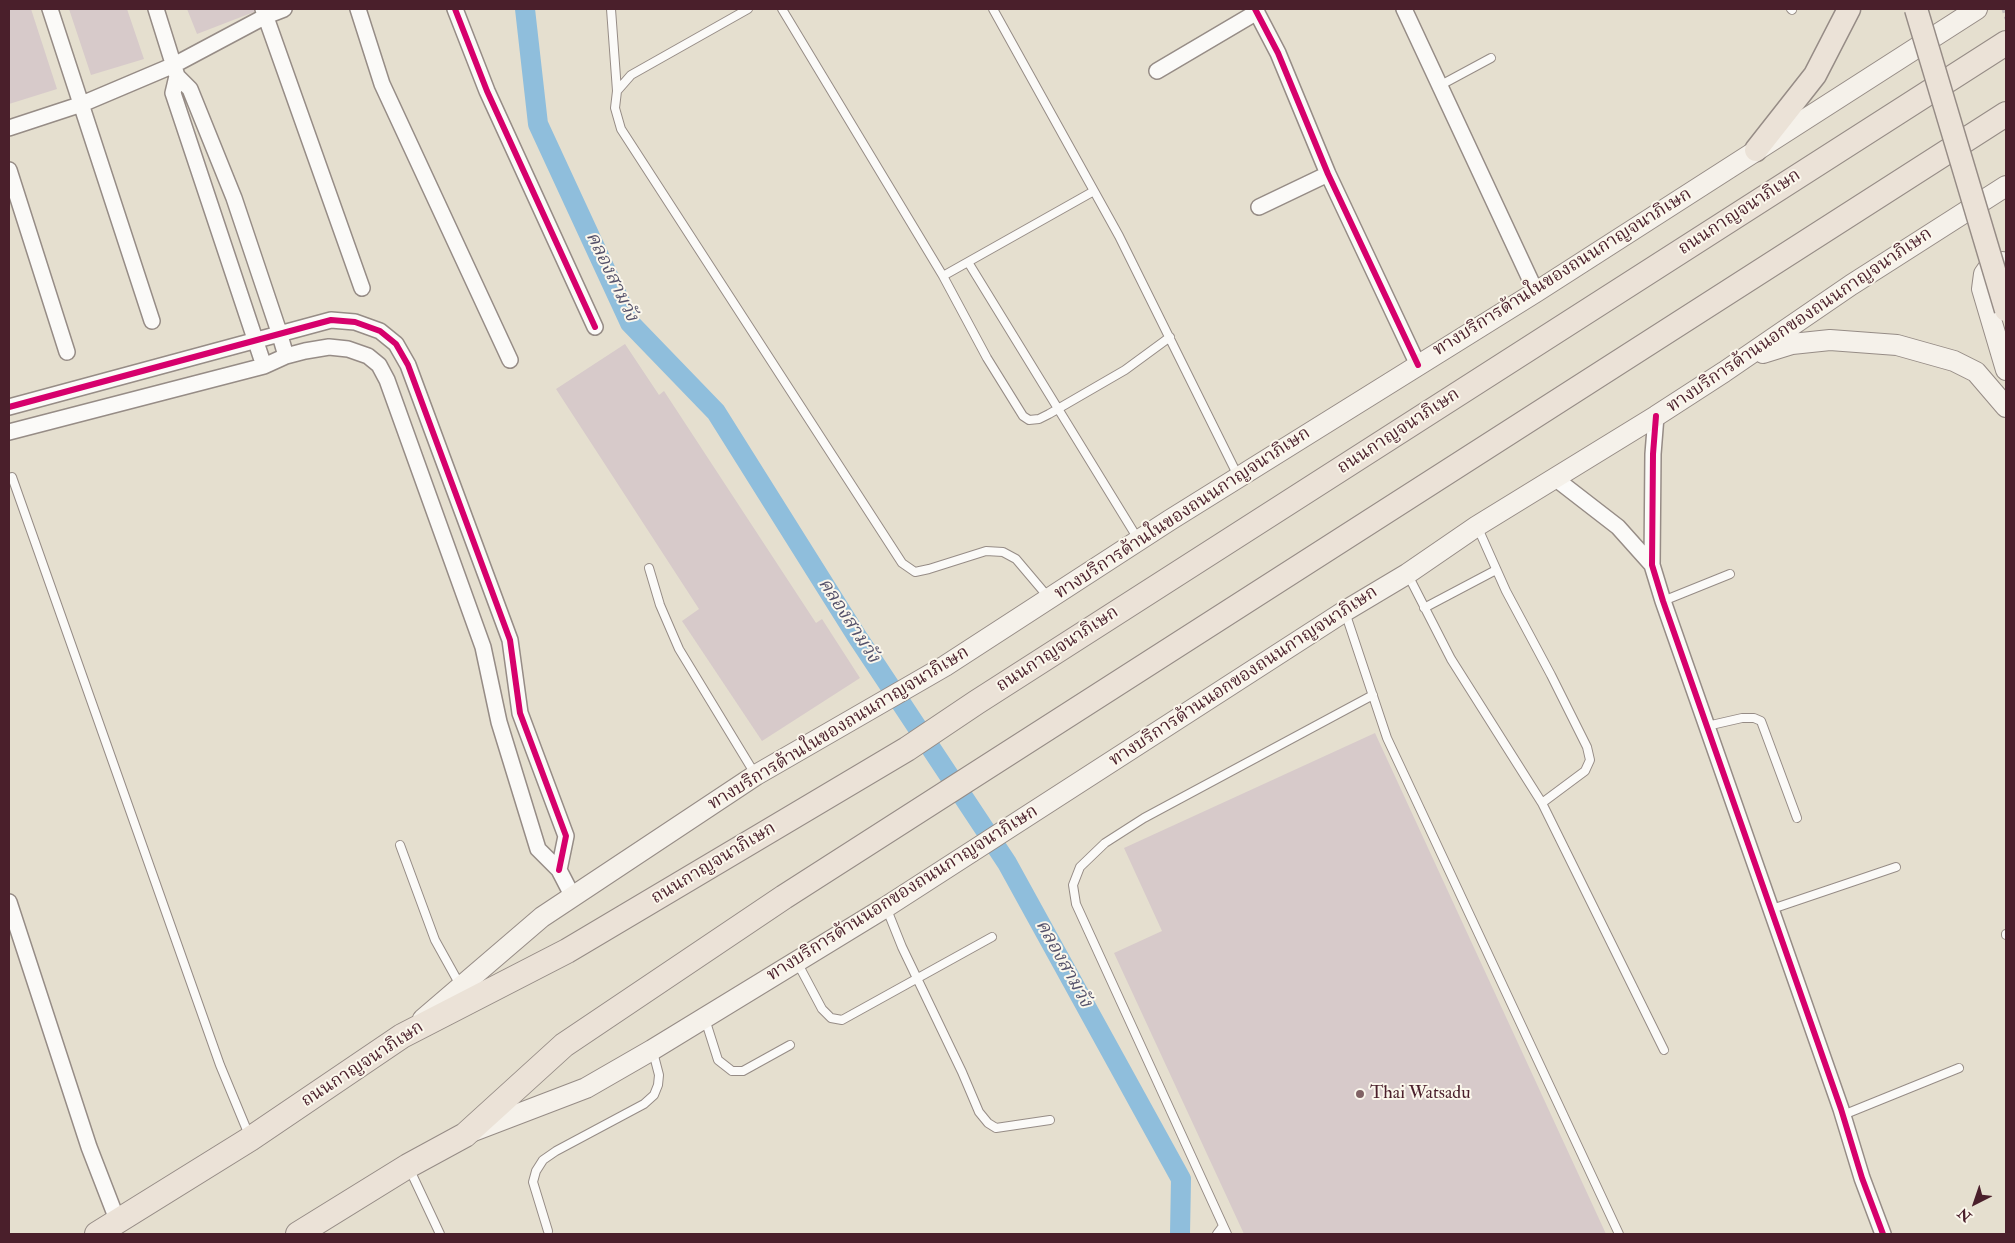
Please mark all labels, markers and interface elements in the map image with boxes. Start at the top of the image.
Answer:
street label: ถนนกาญจนาภิเษก [1675,165,1805,261]
street label: ทางบริการด้านในของถนนกาญจนาภิเษก [1430,184,1696,362]
street label: ทางบริการด้านนอกของถนนกาญจนาภิเษก [1663,224,1937,418]
water label: คลองสามวัง [580,229,642,325]
street label: ถนนกาญจนาภิเษก [1334,384,1464,480]
street label: ทางบริการด้านในของถนนกาญจนาภิเษก [1051,423,1315,605]
water label: คลองสามวัง [812,574,884,668]
street label: ทางบริการด้านนอกของถนนกาญจนาภิเษก [1106,582,1382,772]
street label: ถนนกาญจนาภิเษก [993,602,1123,698]
street label: ทางบริการด้านในของถนนกาญจนาภิเษก [705,642,973,816]
street label: ทางบริการด้านนอกของถนนกาญจนาภิเษก [763,801,1043,987]
street label: ถนนกาญจนาภิเษก [648,818,780,910]
water label: คลองสามวัง [1030,916,1096,1012]
street label: ถนนกาญจนาภิเษก [298,1017,428,1113]
place label: Thai Watsadu [1370,1083,1471,1105]
marker: Thai Watsadu [1354,1088,1366,1100]
north arrow [1950,1178,2000,1228]
text: N [1955,1204,1975,1225]

